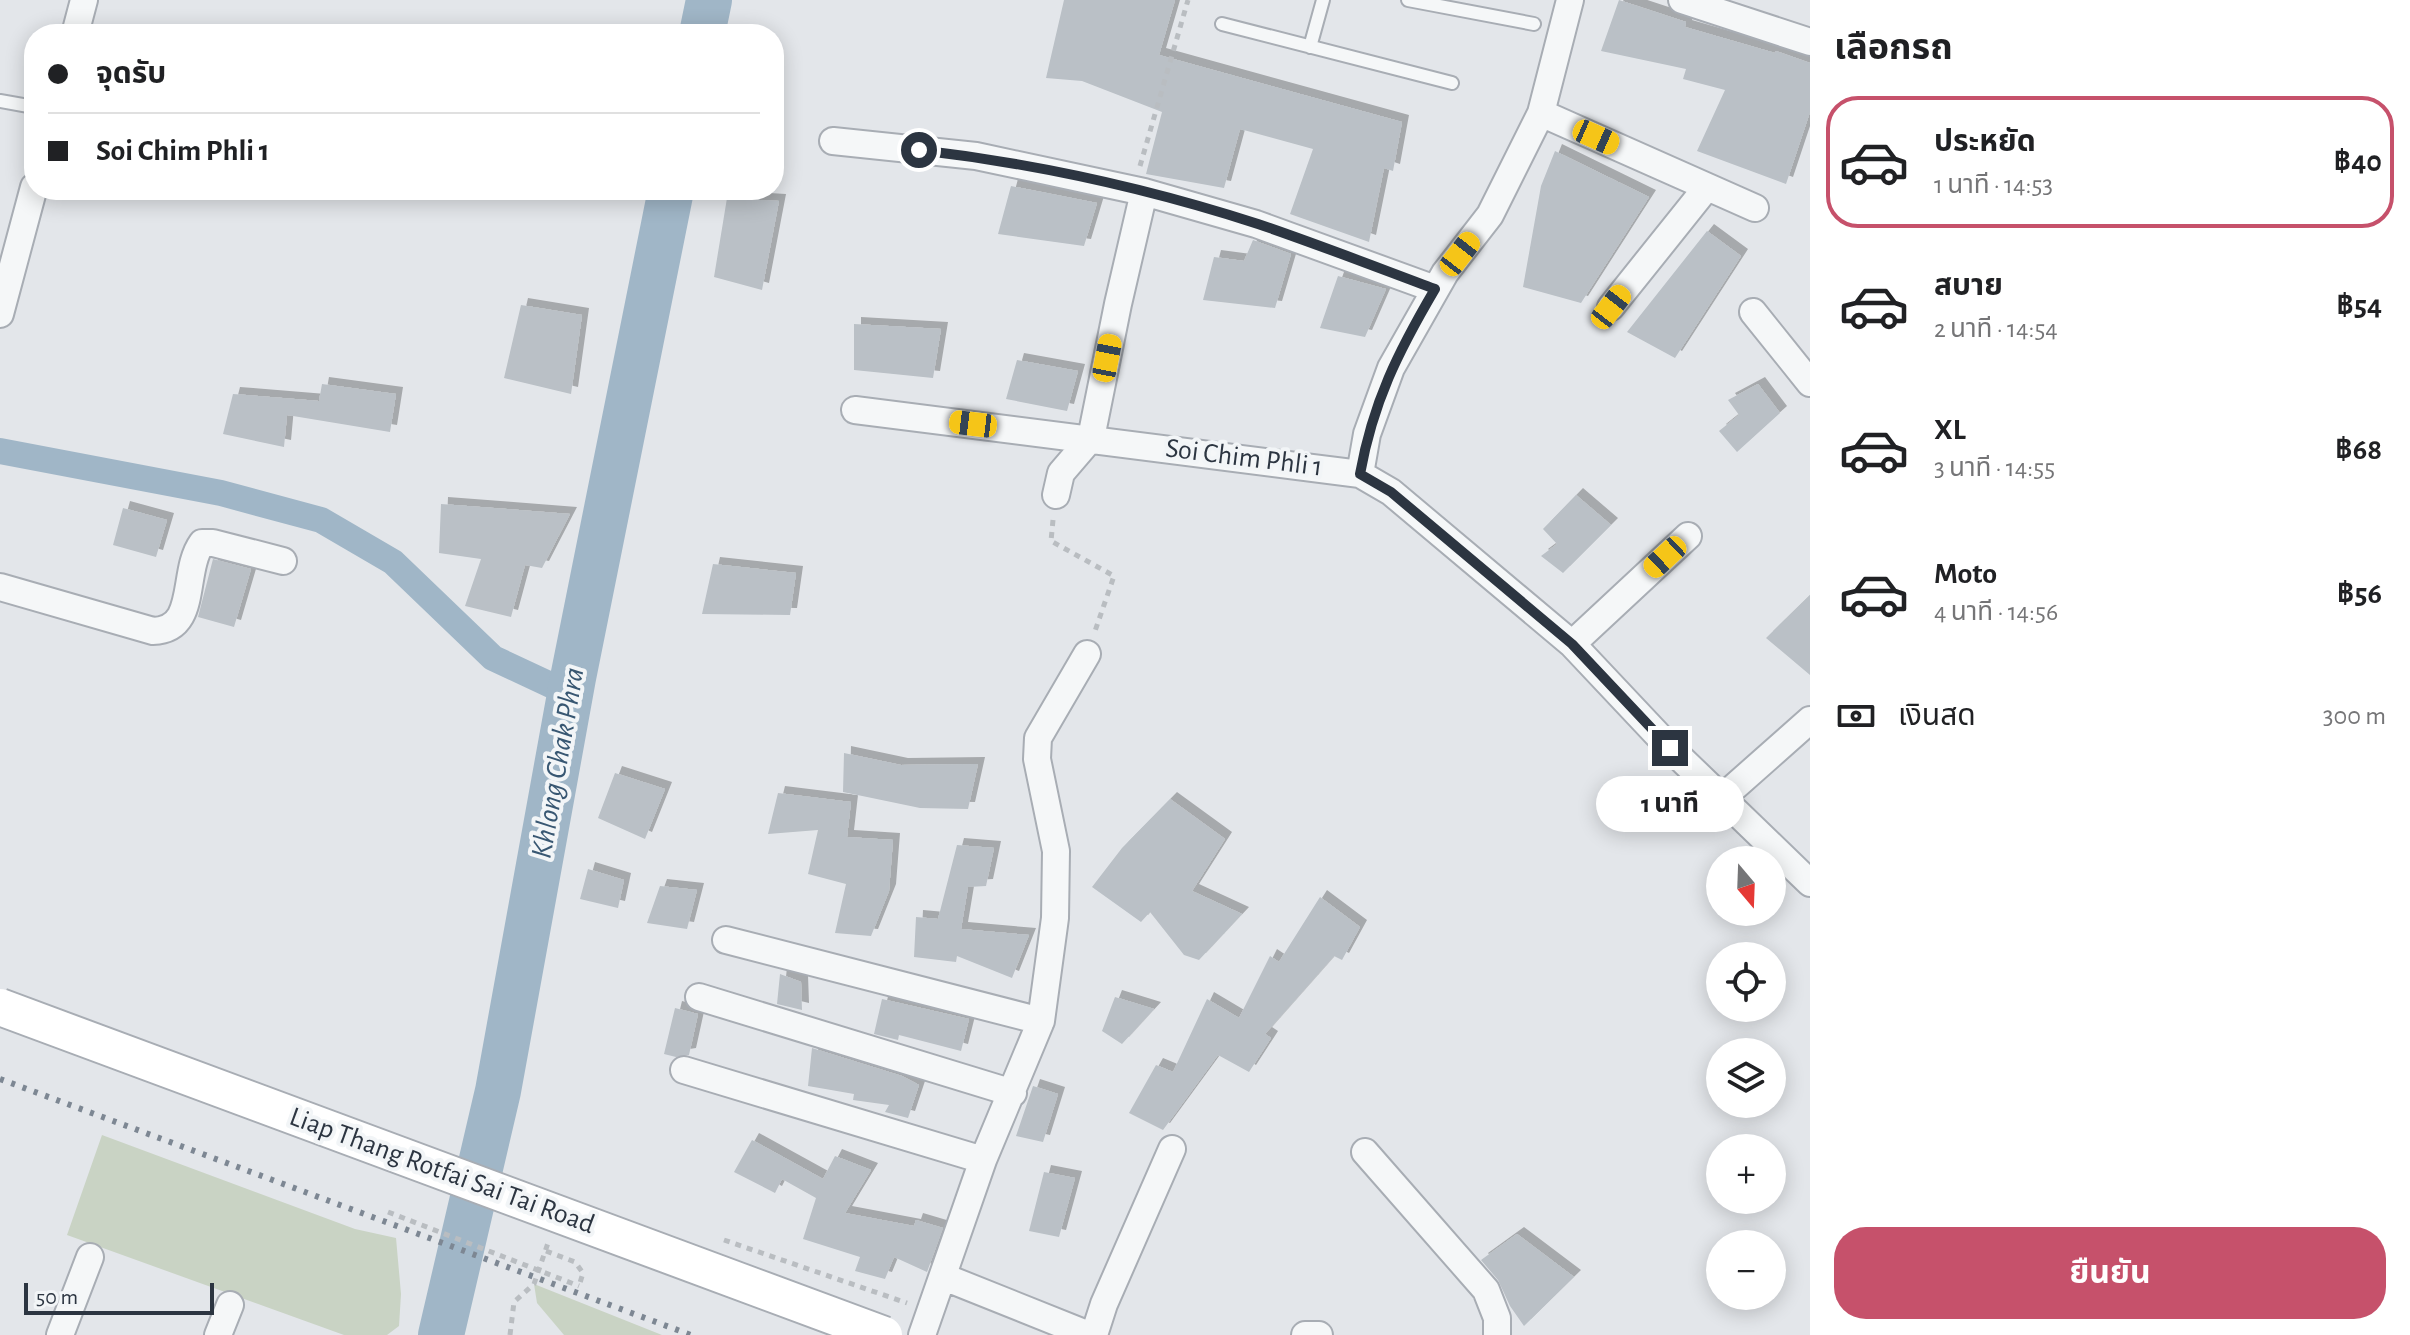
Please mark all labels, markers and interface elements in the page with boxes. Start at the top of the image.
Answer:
text: เลือกรถ [1834,30,1953,66]
text: จุดรับ [96,59,166,89]
car [1569,116,1623,158]
icon: car [1838,126,1910,198]
text: ประหยัด [1934,127,2036,157]
route start [901,132,937,168]
text: Soi Chim Phli 1 [96,136,269,166]
text: ฿40 [2334,147,2382,177]
text: 1 นาที · 14:53 [1934,172,2053,198]
car [1436,228,1484,280]
icon: car [1838,270,1910,342]
text: สบาย [1934,271,2003,301]
car [1587,281,1635,333]
text: ฿54 [2337,291,2382,321]
text: 2 นาที · 14:54 [1934,316,2058,342]
car [1091,332,1123,384]
car [948,409,998,439]
icon: car [1838,414,1910,486]
text: XL [1934,415,1966,445]
street label: Soi Chim Phli 1 [1164,434,1324,482]
text: ฿68 [2335,435,2382,465]
text: 3 นาที · 14:55 [1934,455,2055,481]
car [1639,532,1691,582]
icon: car [1838,558,1910,630]
text: Moto [1934,559,1997,589]
text: ฿56 [2337,579,2382,609]
text: 4 นาที · 14:56 [1934,599,2058,625]
water label: Khlong Chak Phra [526,665,590,861]
icon: cash [1834,694,1878,738]
text: เงินสด [1898,701,1976,731]
text: 300 m [2323,703,2386,729]
route end [1652,730,1688,766]
callout: 1 นาที [1596,776,1744,832]
text: 1 นาที [1641,791,1699,817]
north arrow [1706,846,1786,926]
map controls [1706,846,1786,1310]
button: locate [1706,942,1786,1022]
button: layers [1706,1038,1786,1118]
street label: Liap Thang Rotfai Sai Tai Road [286,1103,598,1239]
button: + [1706,1134,1786,1214]
button: ยืนยัน [1834,1227,2386,1319]
button: − [1706,1230,1786,1310]
scale bar [24,1279,214,1315]
text: 50 m [36,1286,78,1308]

